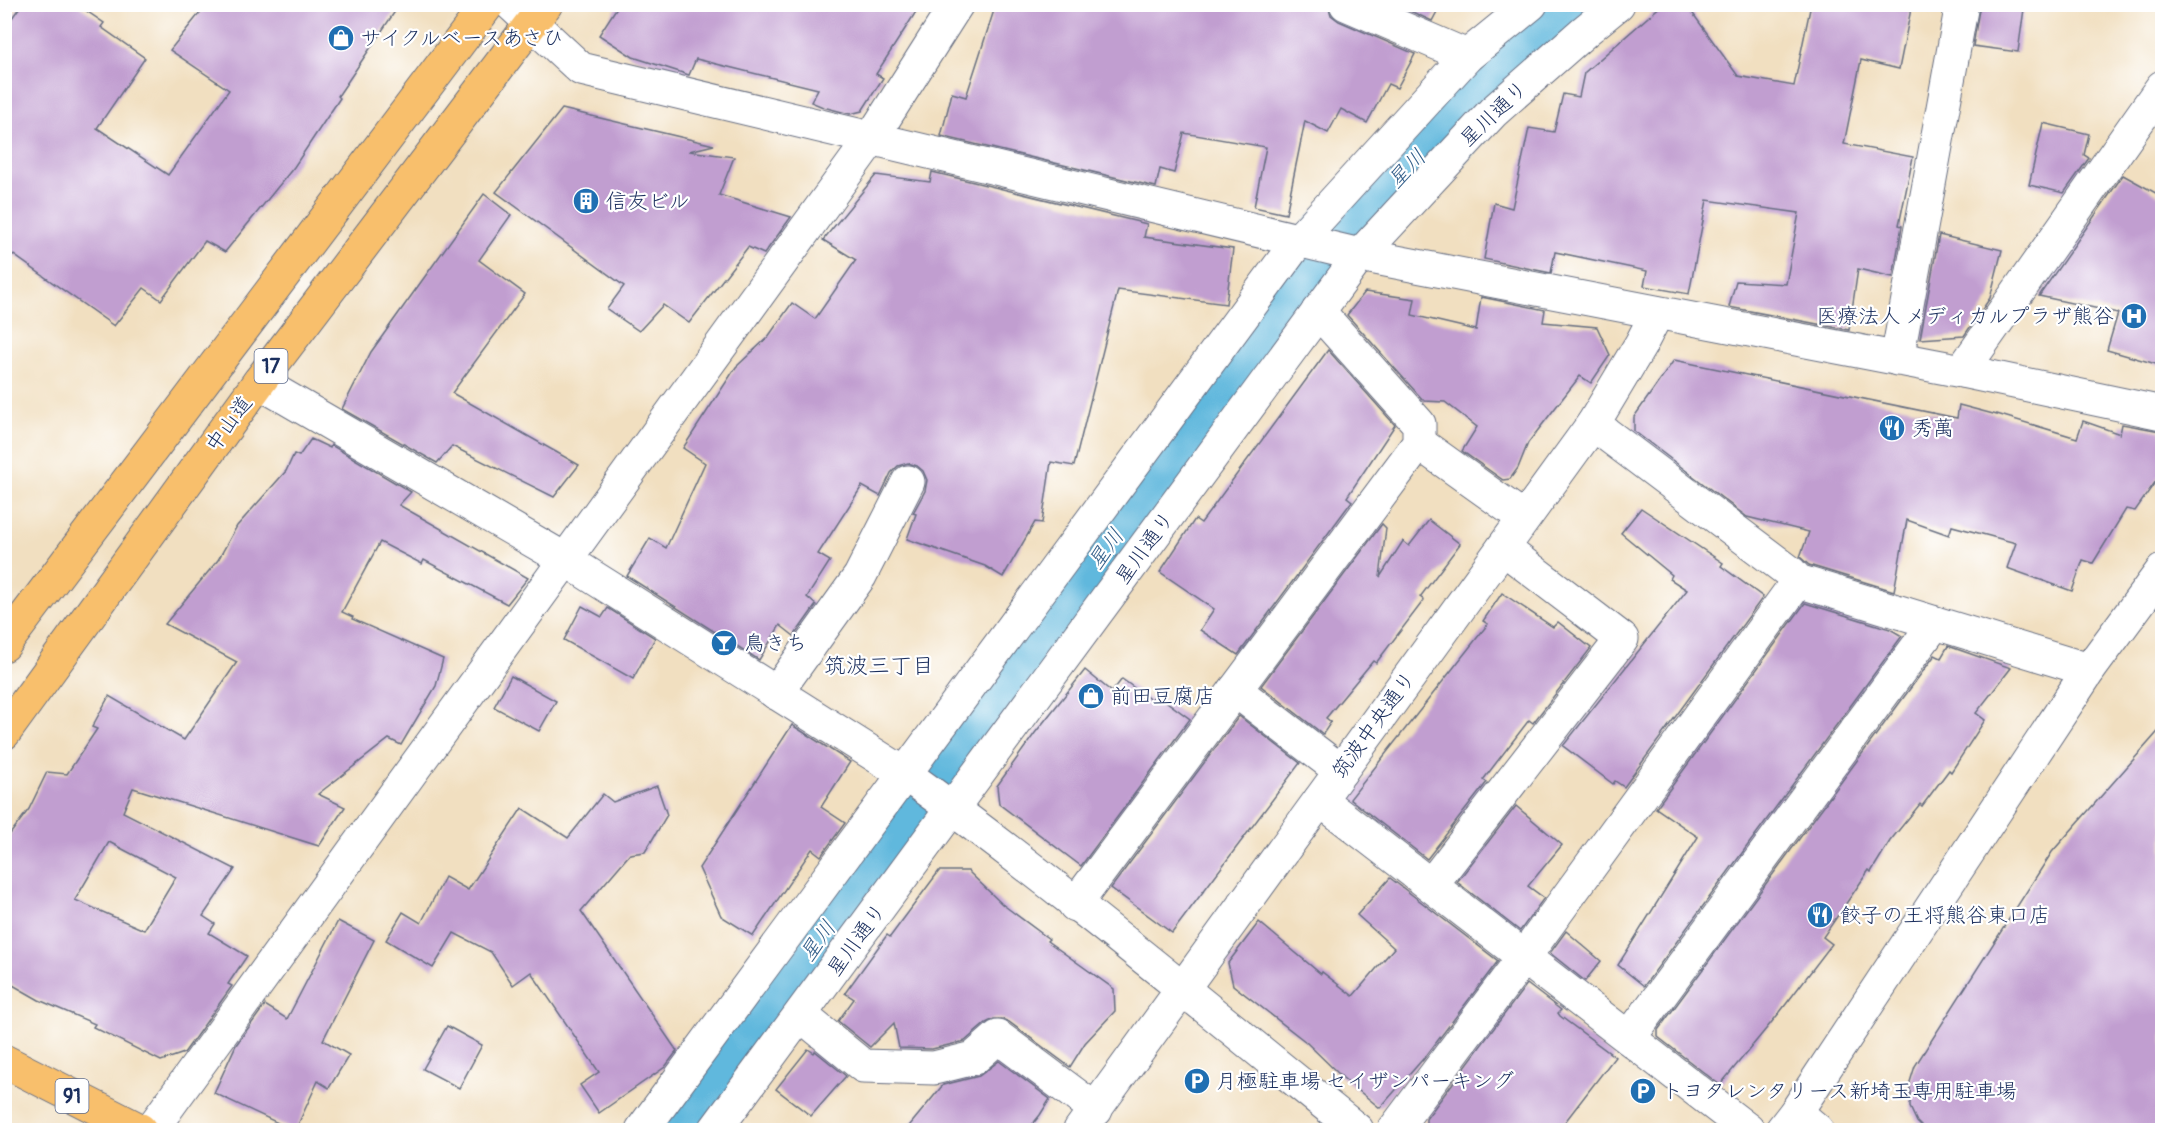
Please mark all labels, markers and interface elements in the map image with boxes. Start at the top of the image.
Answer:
shop icon: サイクルベースあさひ [326,23,356,53]
place label: サイクルベースあさひ [360,25,564,52]
street label: 星川通り [1454,75,1534,153]
water label: 星川 [1382,143,1432,195]
building icon: 信友ビル [571,186,601,216]
place label: 信友ビル [606,188,690,215]
hospital icon: 医療法人 メディカルプラザ熊谷 [2119,301,2149,331]
place label: 医療法人 メディカルプラザ熊谷 [1816,303,2114,330]
road number: 17 [254,349,288,383]
street label: 中山道 [200,391,258,457]
restaurant icon: 秀萬 [1877,413,1907,443]
place label: 秀萬 [1912,415,1954,442]
street label: 星川通り [1109,506,1181,590]
water label: 星川 [1082,523,1130,575]
bar icon: 鳥きち [709,628,739,658]
place label: 鳥きち [744,630,807,657]
district label: 筑波三丁目 [824,652,934,680]
street label: 筑波中央通り [1326,666,1422,784]
shop icon: 前田豆腐店 [1076,681,1106,711]
place label: 前田豆腐店 [1110,683,1215,710]
street label: 星川通り [821,898,893,982]
restaurant icon: 餃子の王将熊谷東口店 [1805,900,1835,930]
place label: 餃子の王将熊谷東口店 [1840,902,2050,929]
water label: 星川 [794,915,842,967]
parking icon: 月極駐車場 セイザンパーキング [1182,1066,1212,1096]
place label: 月極駐車場 セイザンパーキング [1216,1068,1514,1095]
parking icon: トヨタレンタリース新埼玉専用駐車場 [1628,1076,1658,1106]
place label: トヨタレンタリース新埼玉専用駐車場 [1662,1078,2017,1105]
road number: 91 [56,1079,88,1113]

